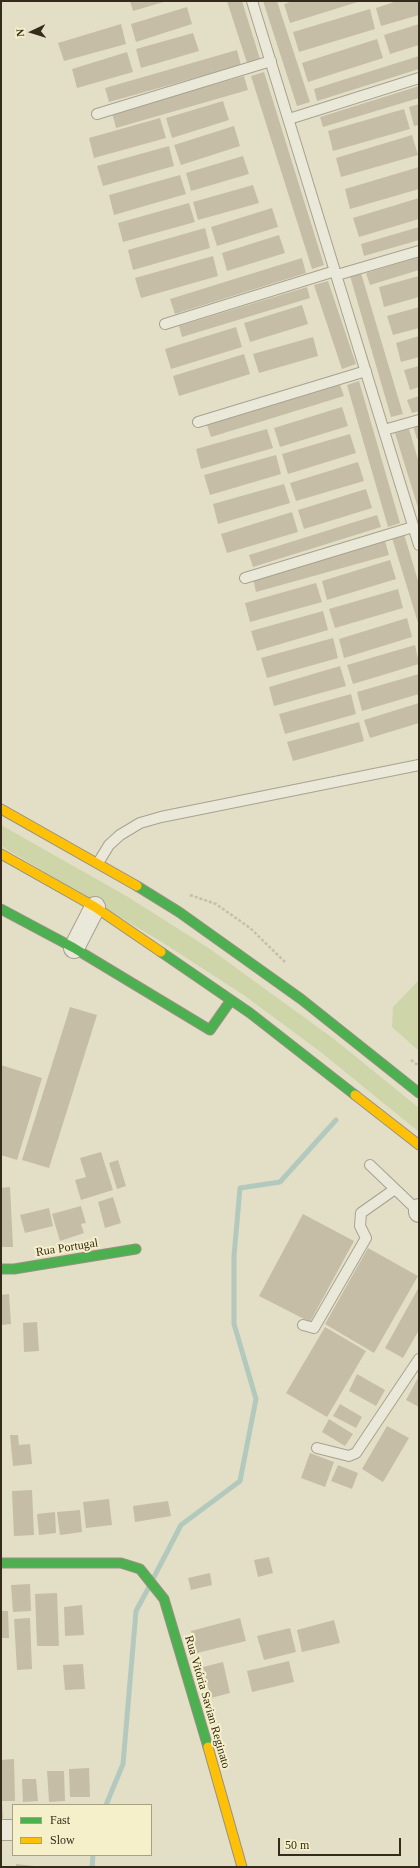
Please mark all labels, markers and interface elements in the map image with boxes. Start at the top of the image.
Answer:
north arrow [12,12,52,52]
text: N [14,28,26,37]
street label: Rua Portugal [35,1236,99,1260]
street label: Rua Vitória Savian Reginato [181,1634,233,1770]
legend [12,1804,152,1856]
text: Fast [50,1813,70,1827]
scale bar [280,1830,403,1856]
text: Slow [50,1833,75,1847]
text: 50 m [285,1838,309,1852]

